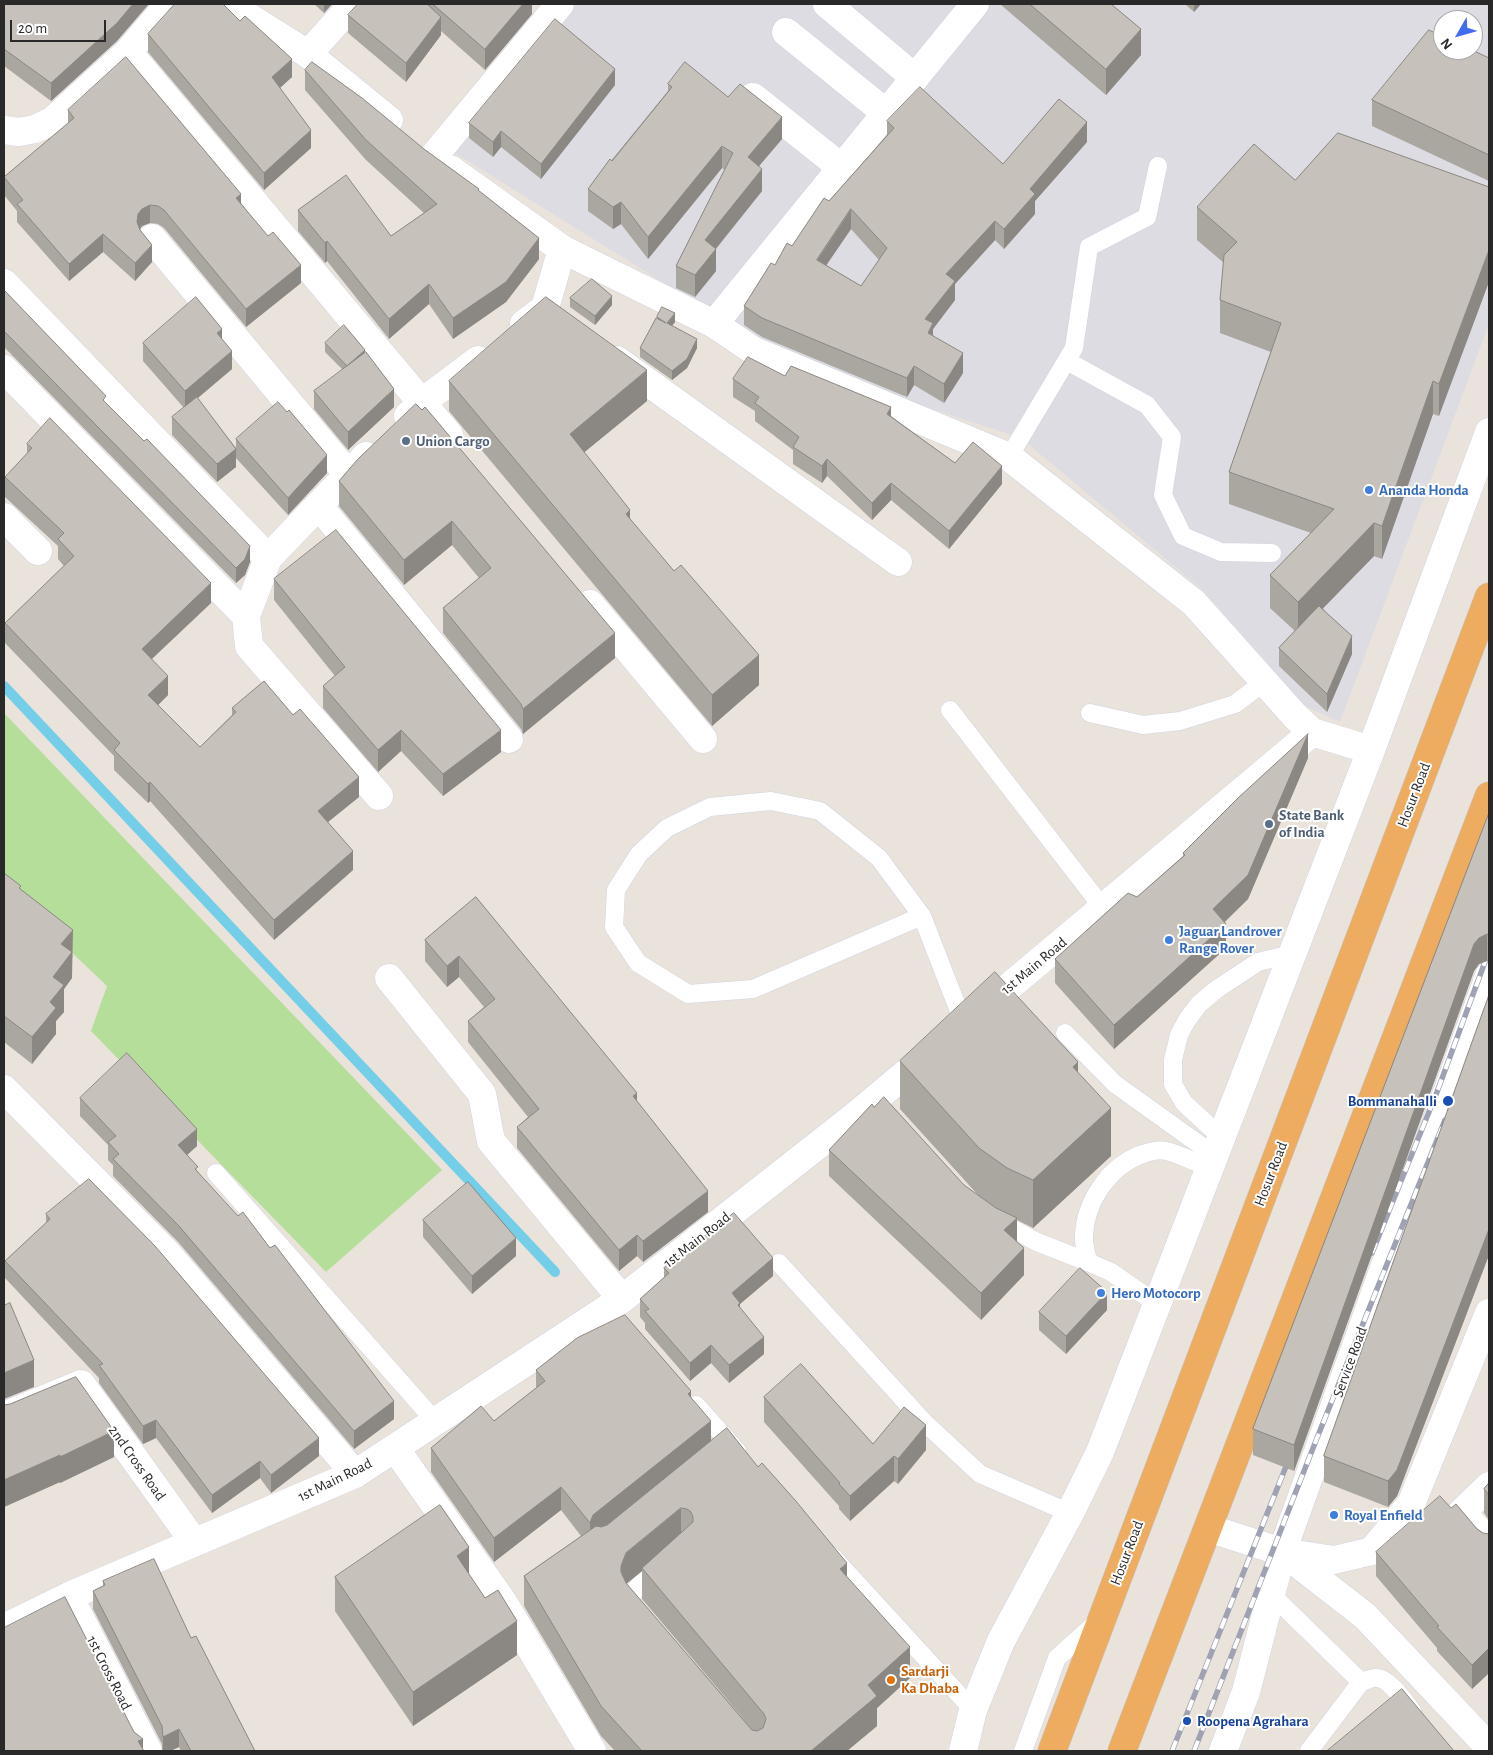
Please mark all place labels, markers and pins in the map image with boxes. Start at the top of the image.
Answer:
place label: Union Cargo [416,432,490,450]
marker: Union Cargo [400,435,412,447]
place label: Ananda Honda [1379,481,1469,499]
marker: Ananda Honda [1363,484,1375,496]
place label: State Bank of India [1279,806,1344,841]
marker: State Bank of India [1263,818,1275,830]
place label: Jaguar Landrover Range Rover [1179,922,1282,957]
marker: Jaguar Landrover Range Rover [1163,934,1175,946]
place label: Bommanahalli [1348,1092,1437,1110]
marker: Bommanahalli [1441,1094,1455,1108]
place label: Hero Motocorp [1111,1284,1201,1302]
marker: Hero Motocorp [1095,1287,1107,1299]
place label: Royal Enfield [1344,1506,1423,1524]
marker: Royal Enfield [1328,1509,1340,1521]
place label: Sardarji Ka Dhaba [901,1662,959,1697]
marker: Sardarji Ka Dhaba [885,1674,897,1686]
place label: Roopena Agrahara [1197,1712,1309,1730]
marker: Roopena Agrahara [1181,1715,1193,1727]

